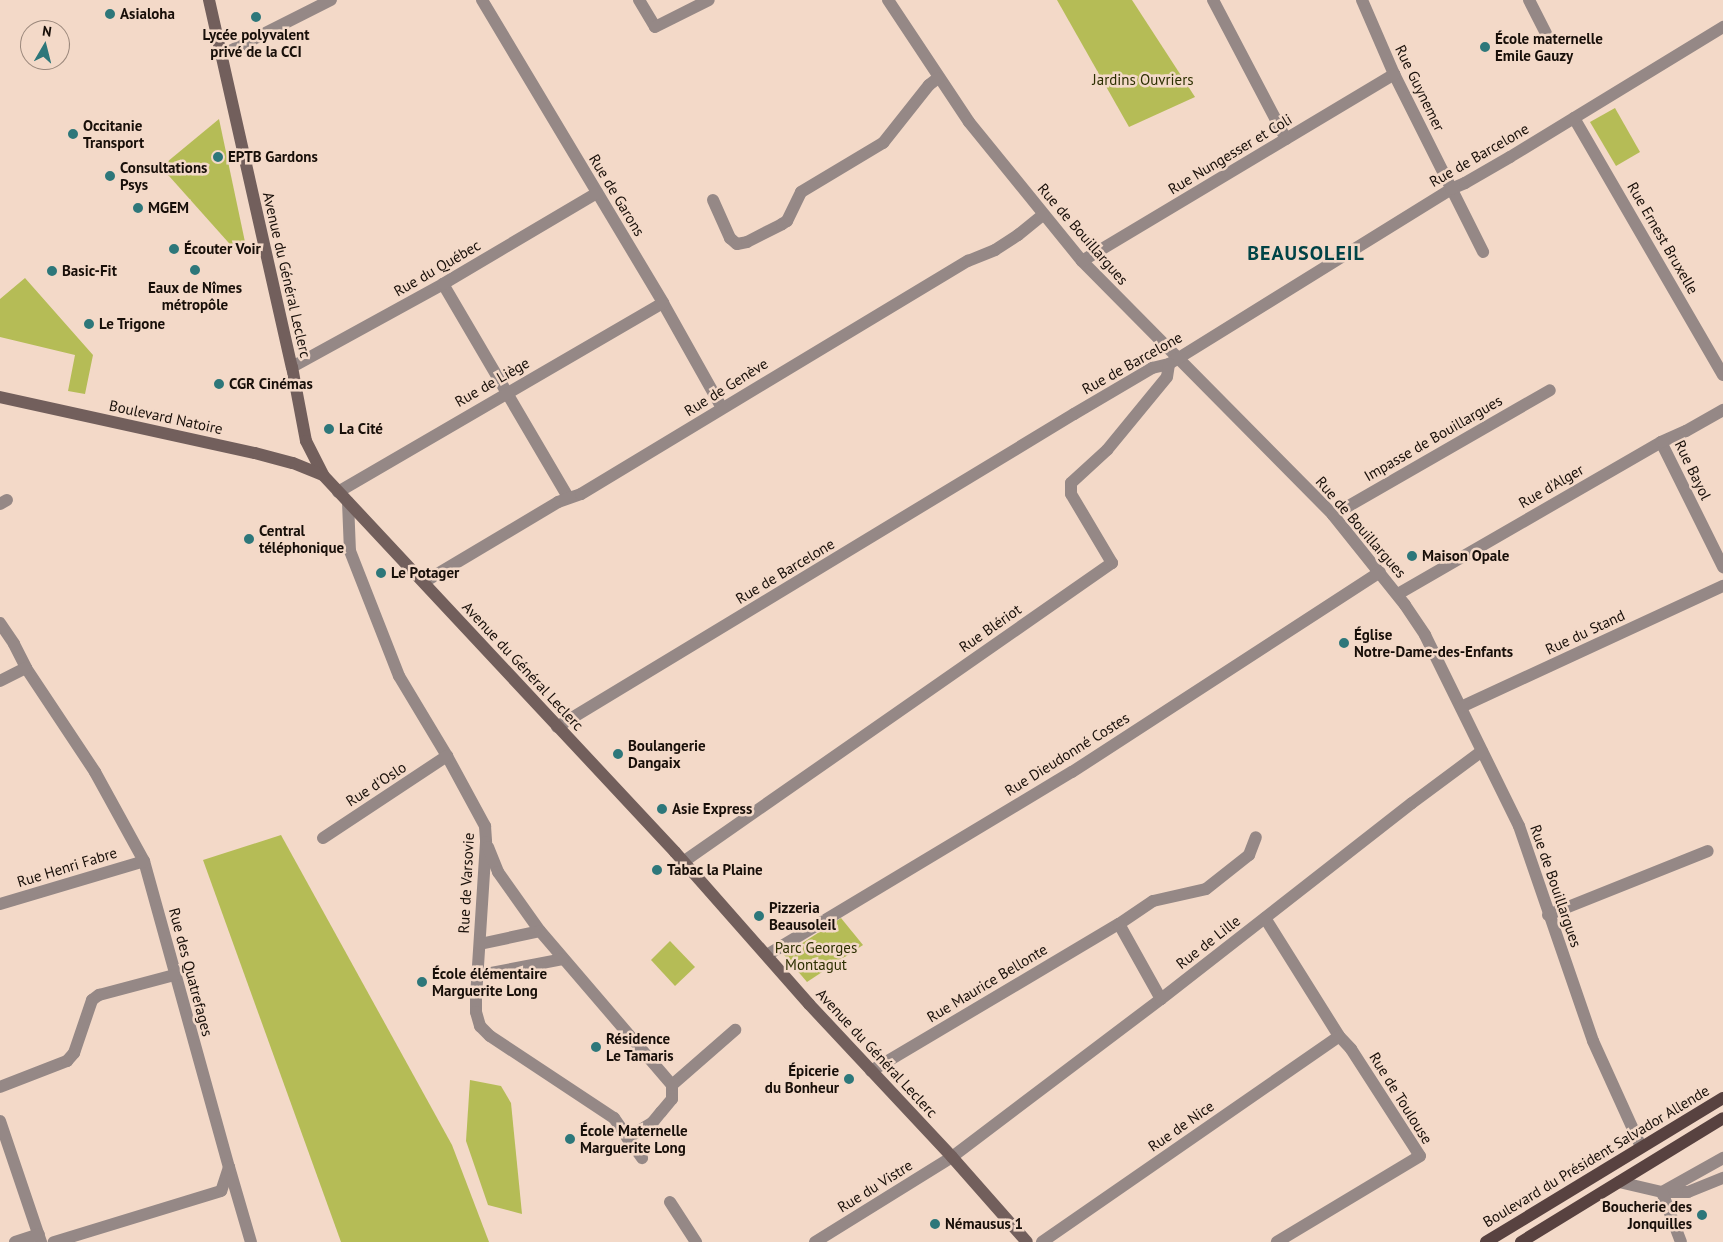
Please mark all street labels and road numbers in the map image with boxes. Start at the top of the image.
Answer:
street label: Rue Guynemer [1391,42,1449,134]
street label: Rue Nungesser et Coli [1165,110,1295,198]
street label: Rue de Barcelone [1426,119,1532,191]
street label: Rue de Garons [585,151,649,239]
street label: Rue Ernest Bruxelle [1624,179,1702,297]
street label: Rue de Bouillargues [1034,180,1132,288]
street label: Avenue du Général Leclerc [259,190,315,360]
street label: Rue du Québec [391,236,483,300]
street label: Rue de Barcelone [1079,328,1185,398]
street label: Rue de Liège [452,353,532,411]
street label: Rue de Genève [681,354,771,420]
street label: Impasse de Bouillargues [1361,391,1505,485]
street label: Boulevard Natoire [108,396,224,438]
street label: Rue Bayol [1671,437,1715,503]
street label: Rue d'Alger [1515,460,1587,512]
street label: Rue de Bouillargues [1312,473,1410,581]
street label: Rue de Barcelone [732,535,838,607]
street label: Avenue du Général Leclerc [459,598,587,734]
street label: Rue Blériot [956,600,1024,656]
street label: Rue du Stand [1542,606,1628,658]
street label: Rue Dieudonné Costes [1001,708,1133,800]
street label: Rue d'Oslo [342,758,410,810]
street label: Rue de Bouillargues [1527,822,1585,950]
street label: Rue de Varsovie [454,832,478,934]
street label: Rue Henri Fabre [15,843,119,891]
street label: Rue des Quatrefages [165,906,217,1038]
street label: Rue de Lille [1172,911,1244,973]
street label: Rue Maurice Bellonte [924,940,1050,1026]
street label: Avenue du Général Leclerc [813,985,941,1121]
street label: Rue de Toulouse [1366,1049,1436,1147]
street label: Boulevard du Président Salvador Allende [1479,1081,1713,1231]
street label: Rue de Nice [1145,1097,1217,1155]
street label: Rue du Vistre [834,1156,916,1216]

